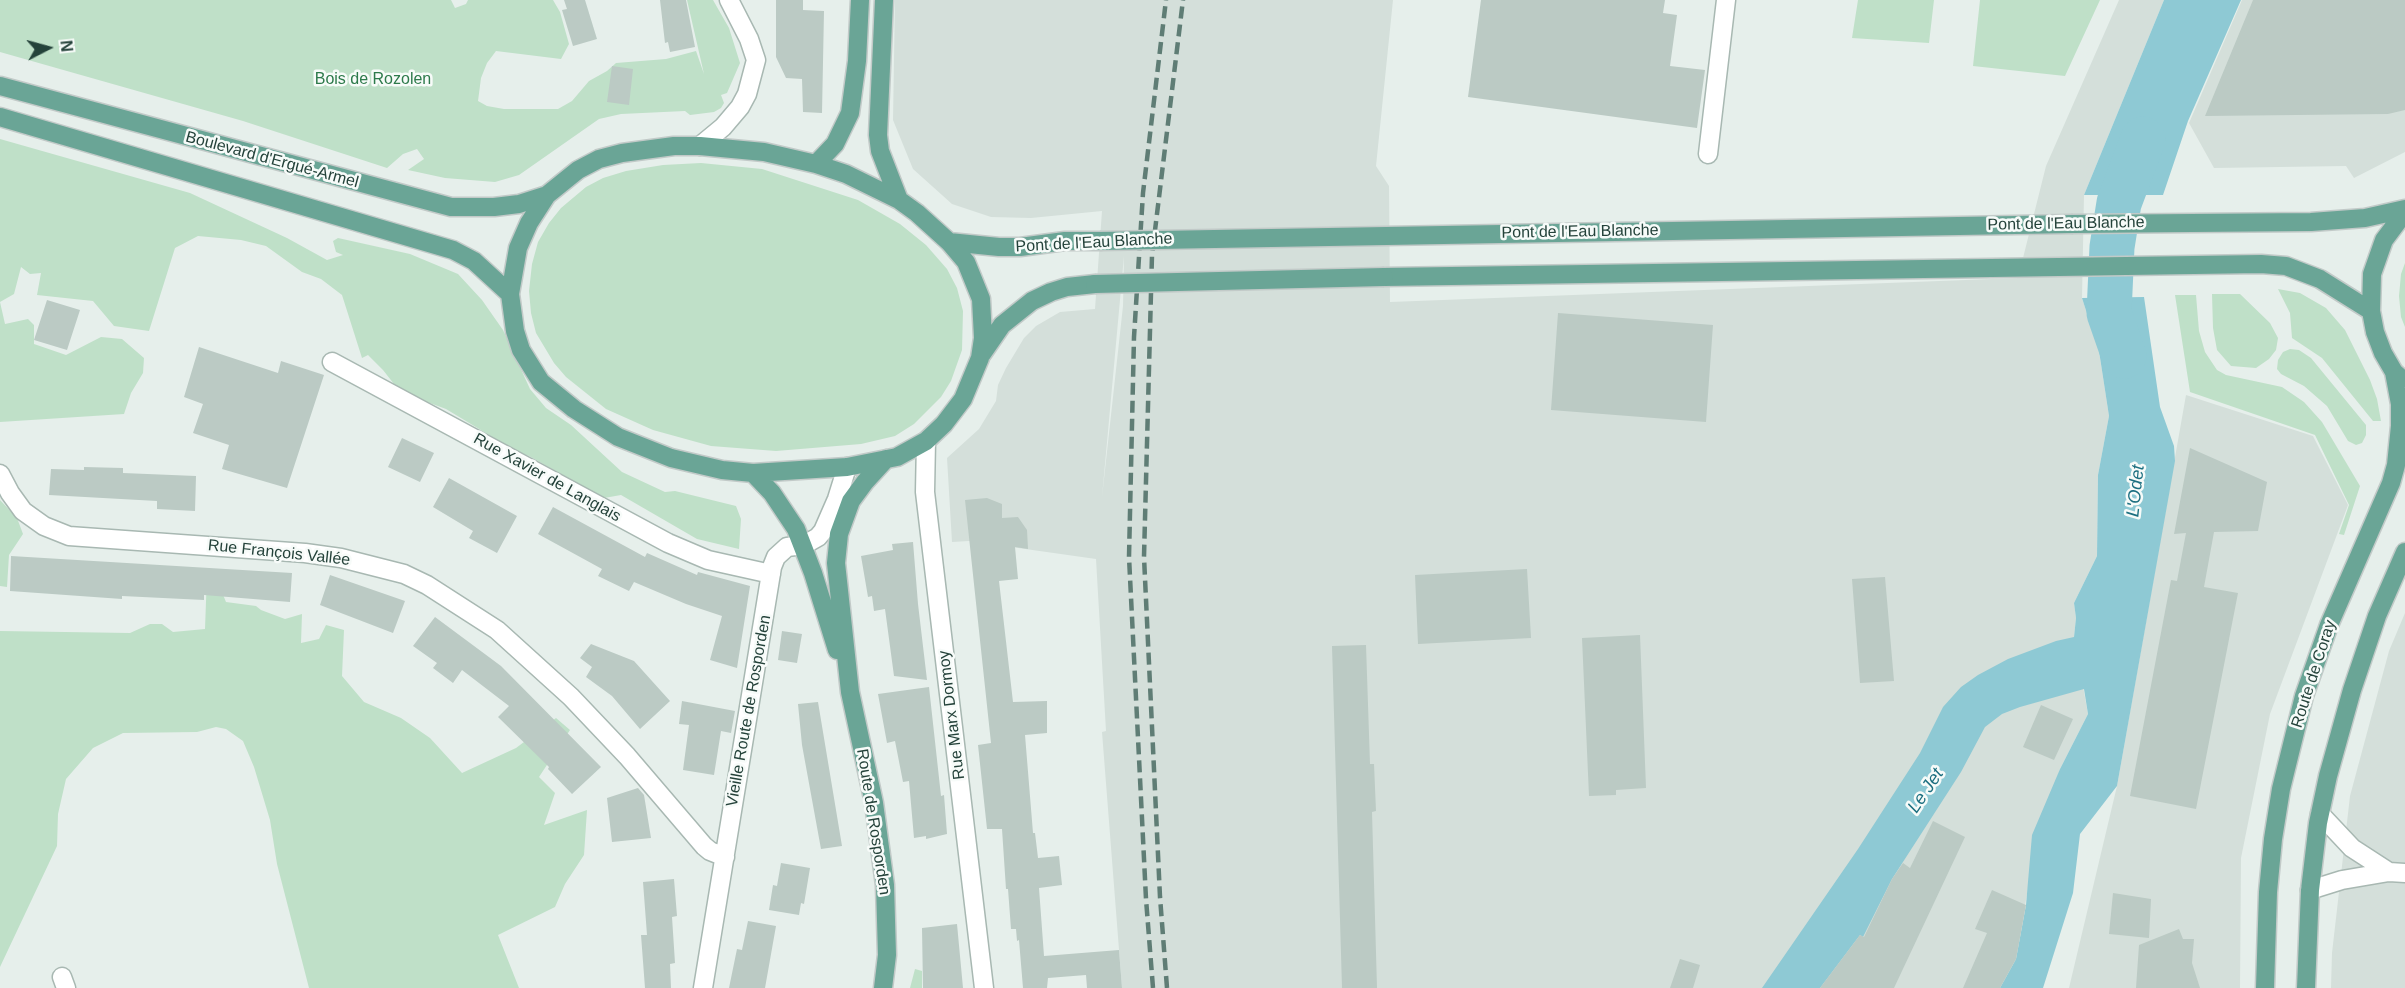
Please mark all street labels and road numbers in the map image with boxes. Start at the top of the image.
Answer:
street label: Boulevard d'Ergué-Armel [183,128,361,192]
street label: Pont de l'Eau Blanche [1987,213,2145,235]
street label: Pont de l'Eau Blanche [1501,221,1659,243]
street label: Pont de l'Eau Blanche [1015,229,1173,257]
street label: Rue Xavier de Langlais [470,430,624,526]
street label: Rue François Vallée [207,536,351,570]
street label: Vieille Route de Rosporden [723,614,775,808]
street label: Route de Coray [2288,618,2340,730]
street label: Rue Marx Dormoy [935,649,969,781]
street label: Route de Rosporden [852,748,894,896]

